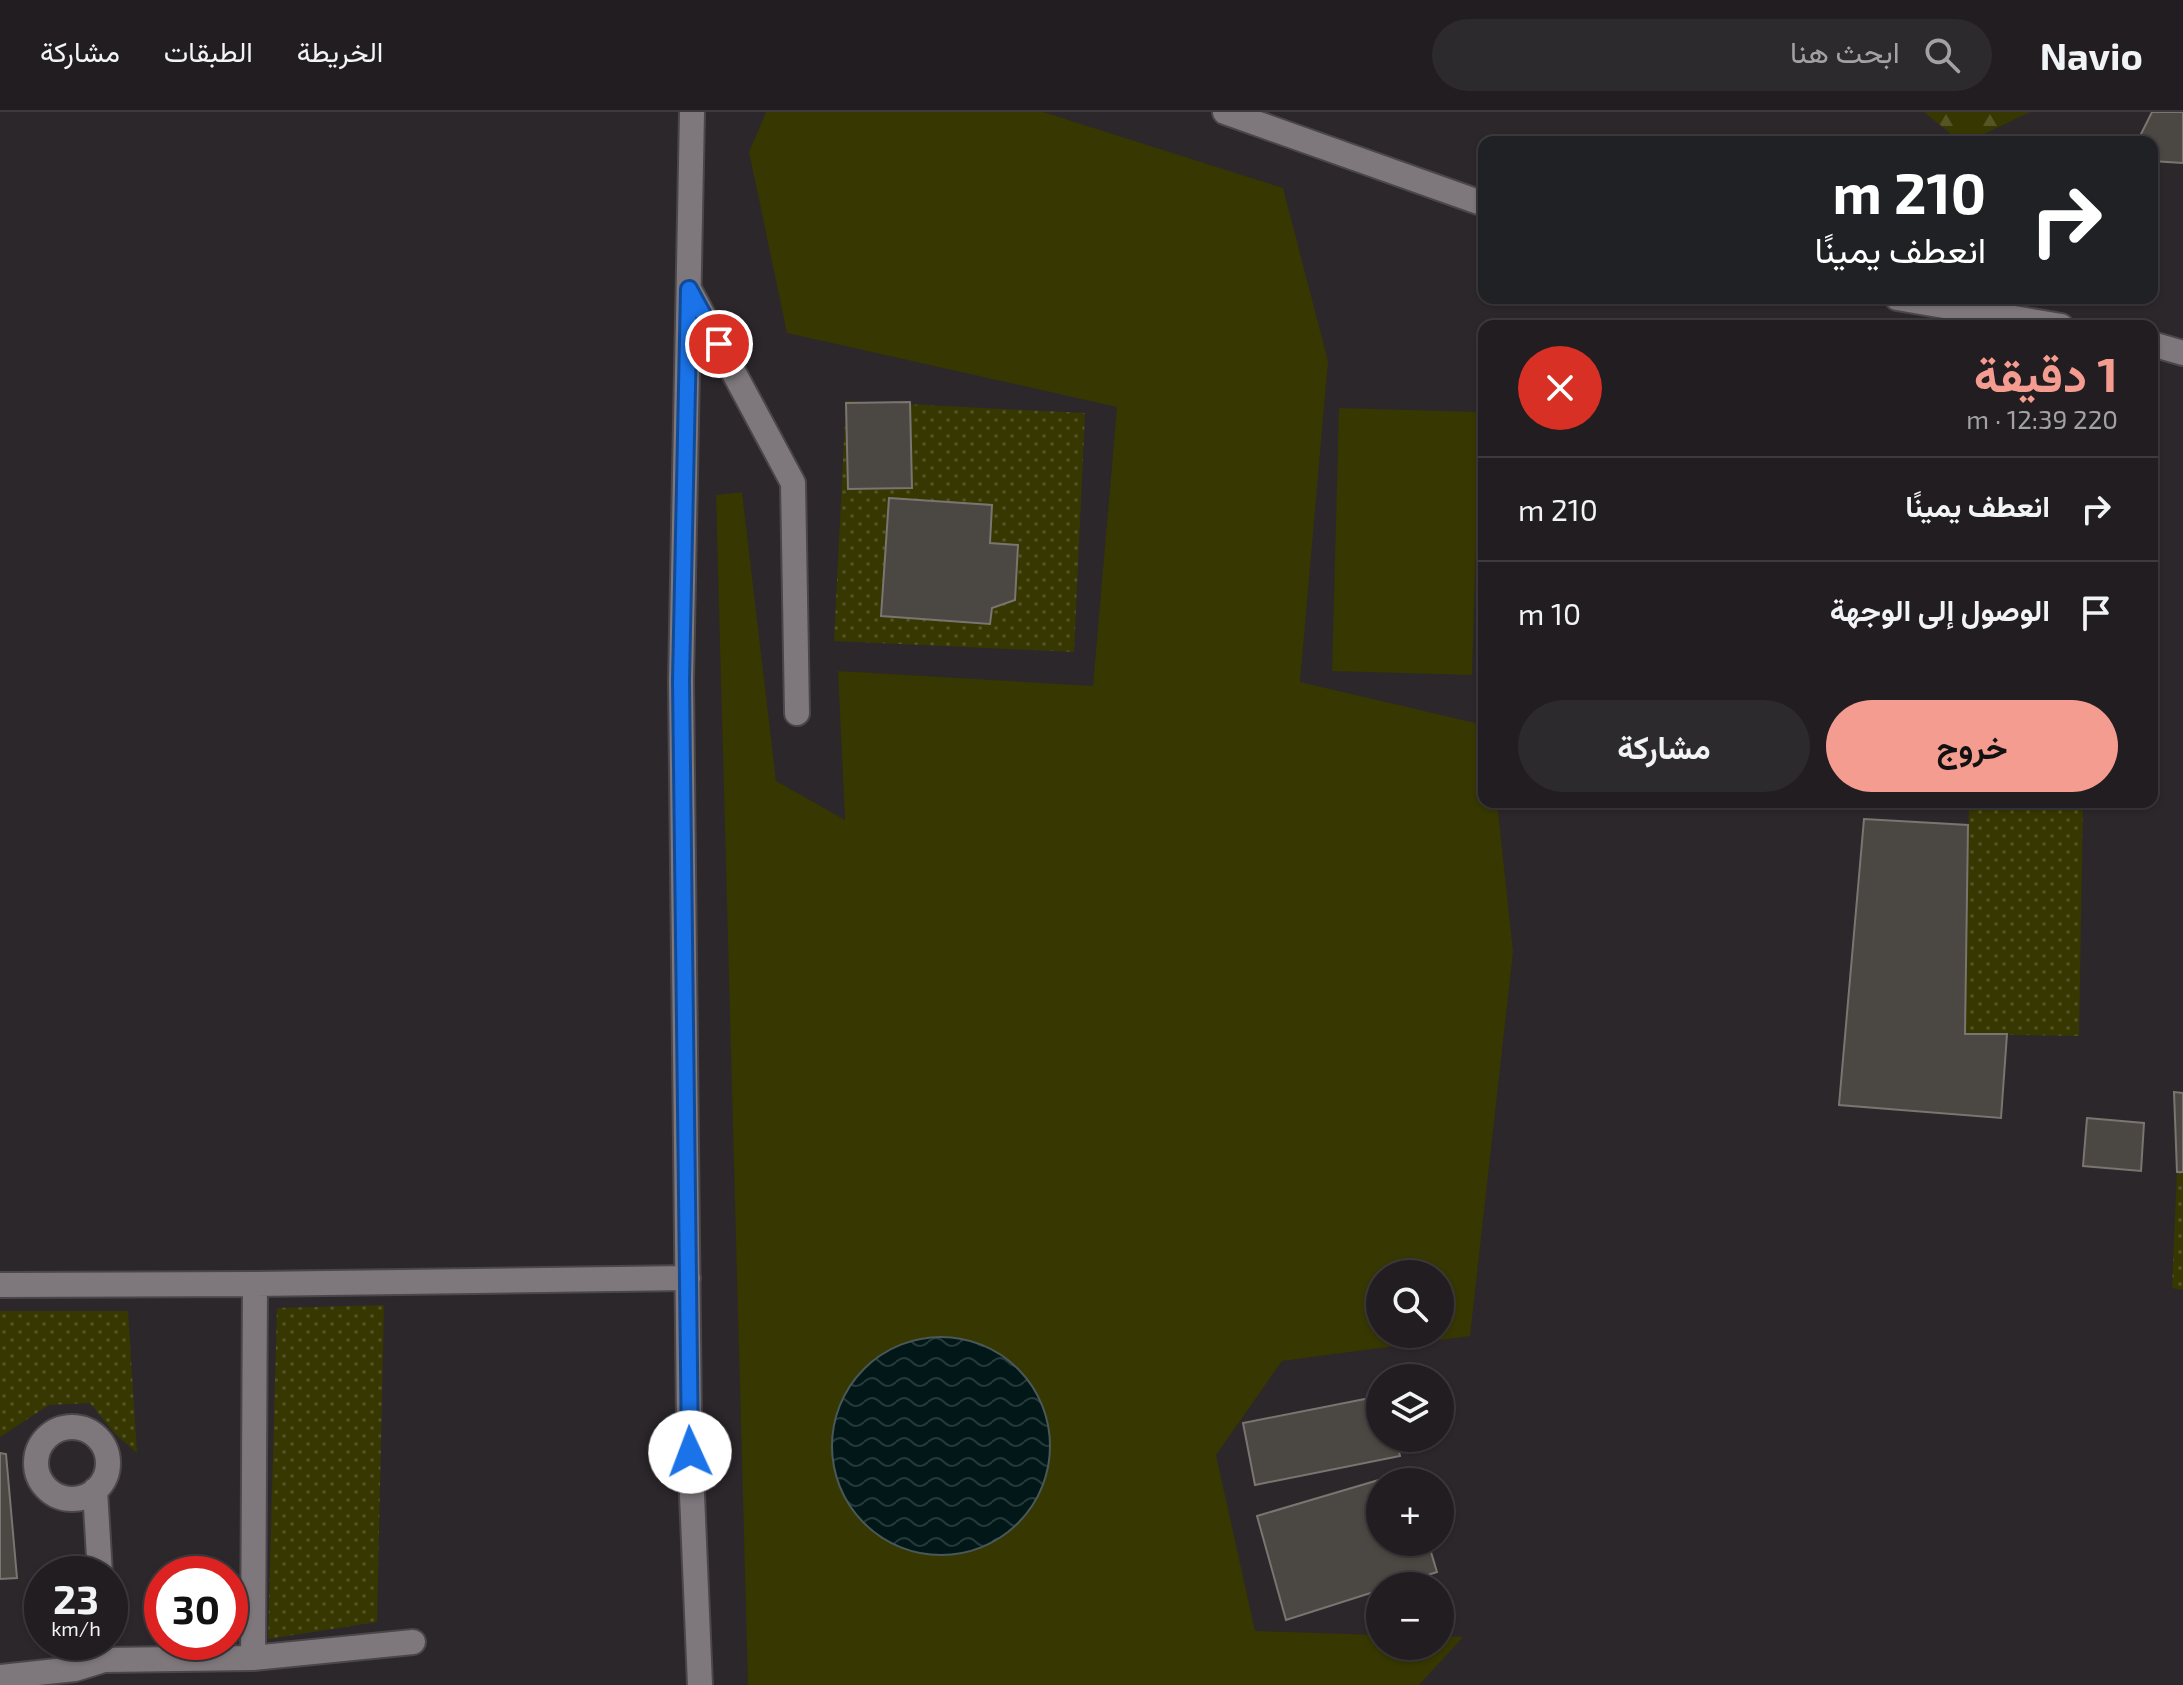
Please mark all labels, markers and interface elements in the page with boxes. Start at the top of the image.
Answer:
search box [1432,19,1992,91]
text: Navio [2040,32,2143,78]
text: ابحث هنا [1790,33,1900,69]
icon: search [1920,33,1964,77]
text: مشاركة [40,34,120,68]
text: الطبقات [164,34,253,68]
text: الخريطة [297,34,383,68]
text: 210 m [1832,158,1986,225]
icon: right [2014,168,2118,272]
text: انعطف يمينًا [1815,227,1986,270]
pin [685,310,753,378]
icon: arrive [697,322,741,366]
text: 1 دقيقة [1974,344,2118,402]
button: close [1518,346,1602,430]
text: 220 m · 12:39 [1966,403,2118,434]
text: انعطف يمينًا [1905,487,2050,523]
icon: right [2074,487,2118,531]
text: 210 m [1518,491,1598,527]
text: الوصول إلى الوجهة [1830,591,2050,627]
icon: arrive [2074,591,2118,635]
text: 10 m [1518,595,1581,631]
button: مشاركة [1518,700,1810,792]
button: خروج [1826,700,2118,792]
map controls [1366,1260,1454,1660]
button: search [1366,1260,1454,1348]
button: layers [1366,1364,1454,1452]
position arrow [648,1410,732,1494]
button: + [1366,1468,1454,1556]
speed limit sign: 30 [144,1556,248,1660]
button: − [1366,1572,1454,1660]
text: 23 [53,1574,99,1622]
text: km/h [51,1616,101,1640]

